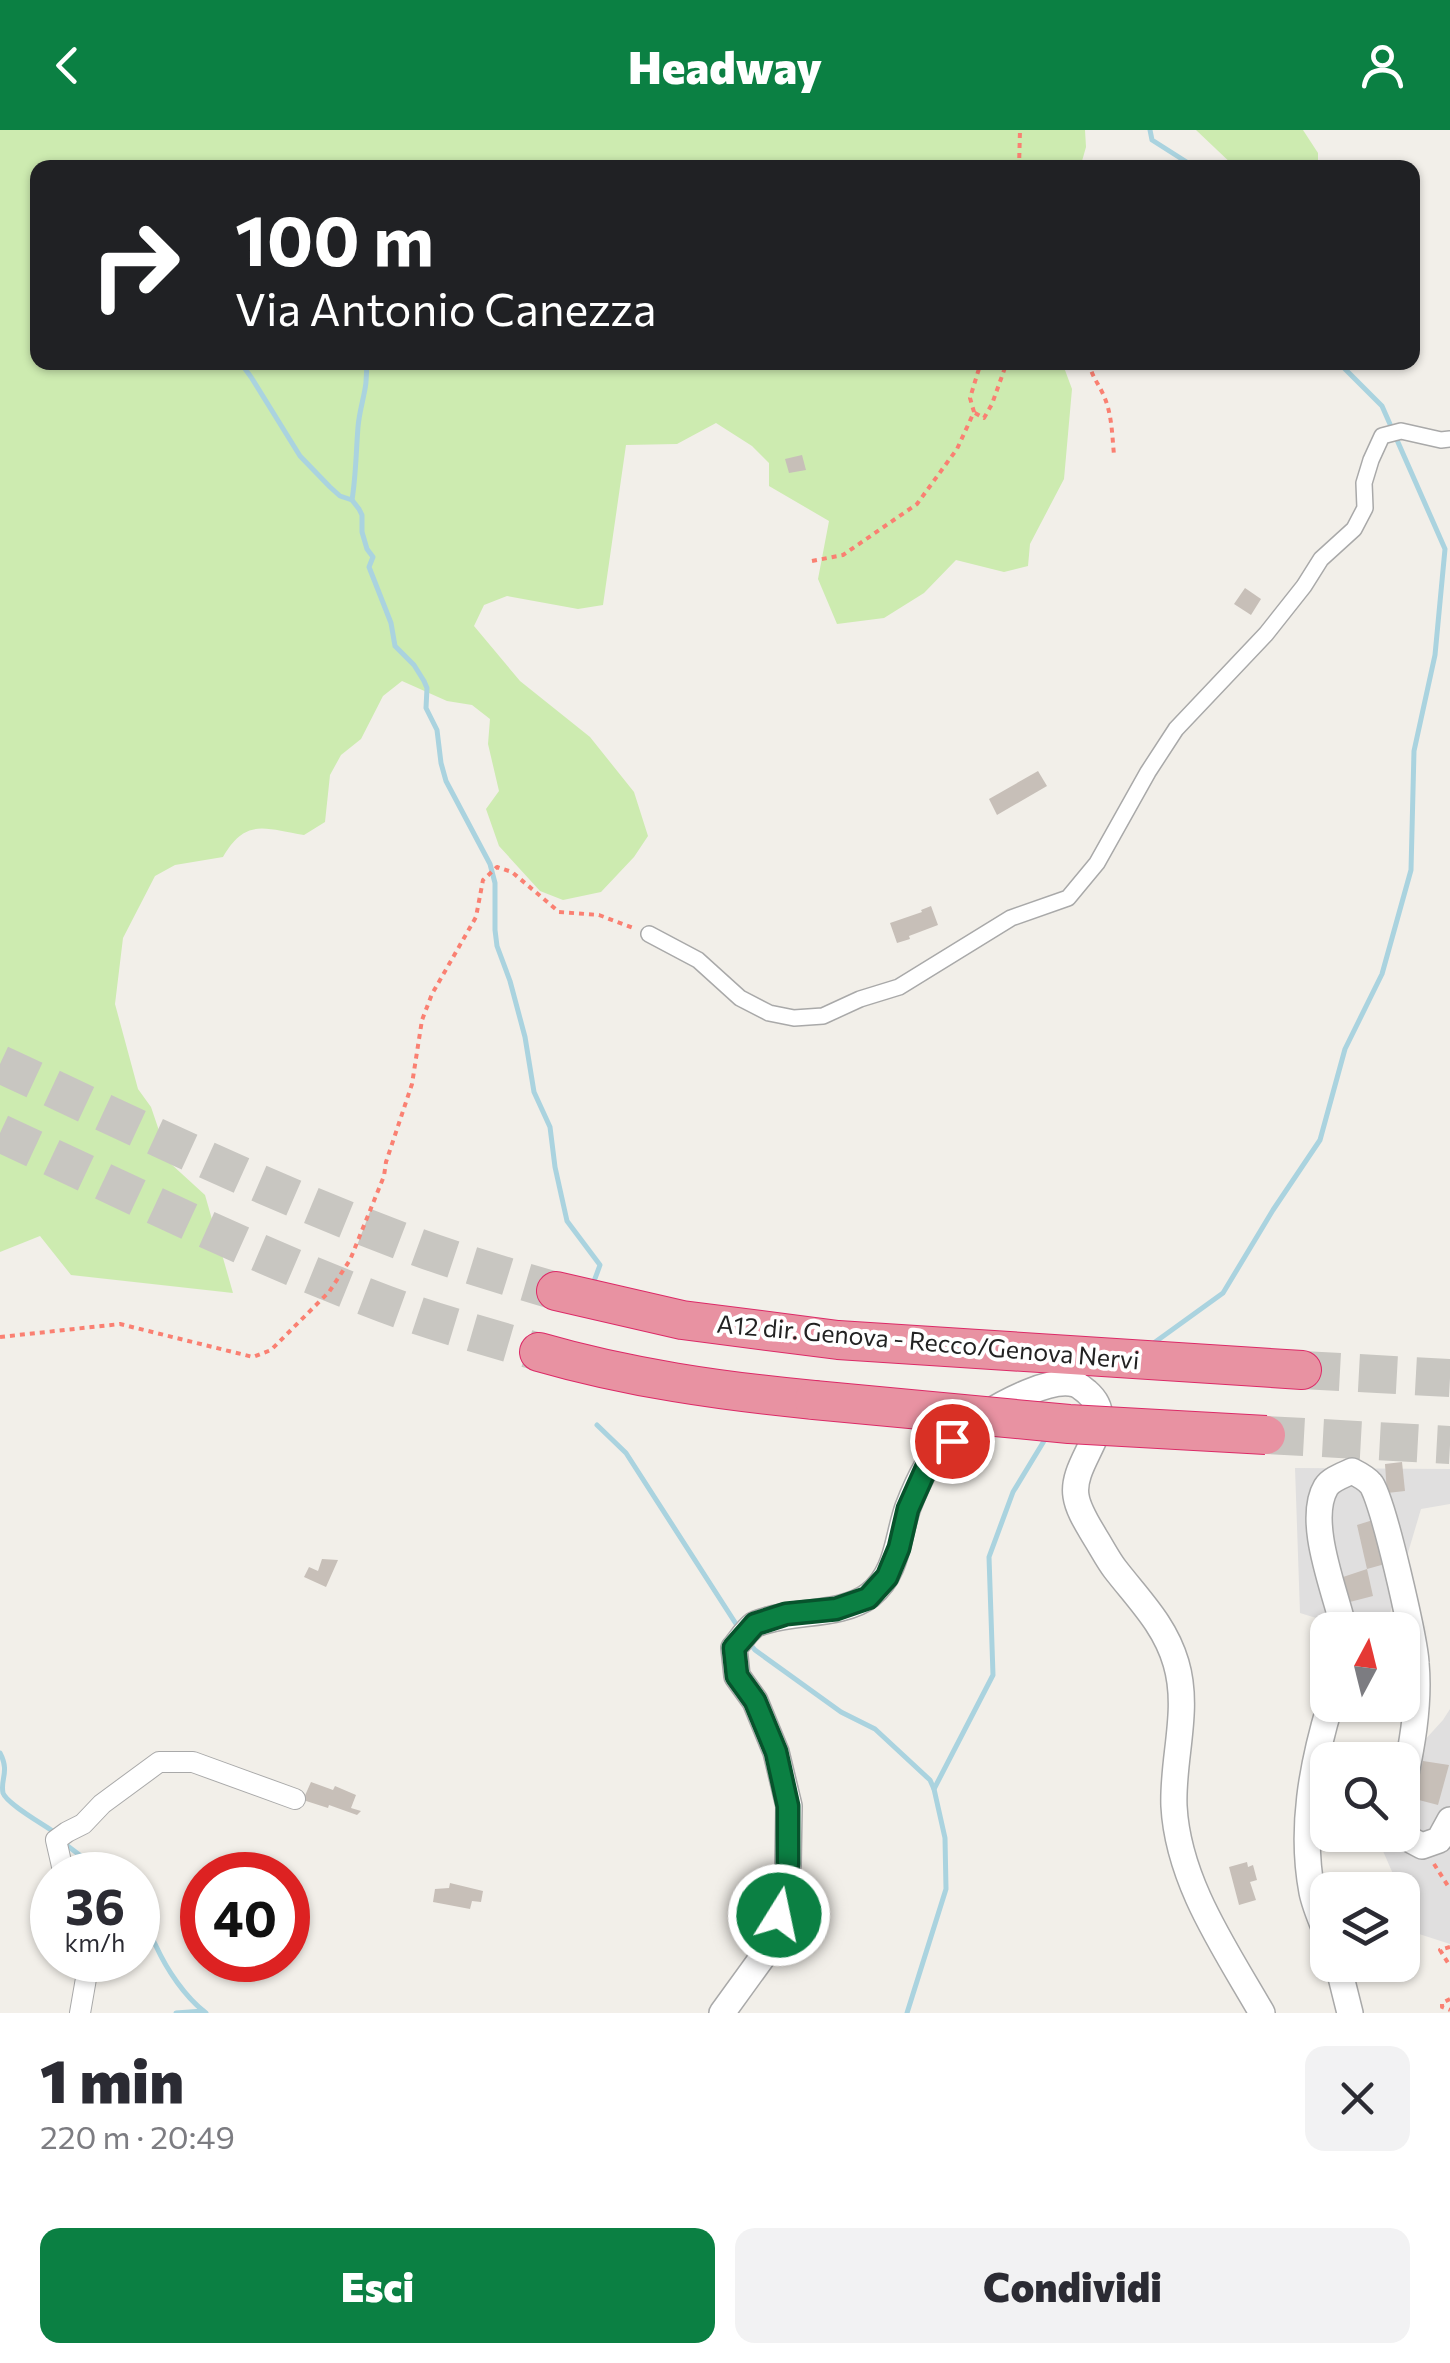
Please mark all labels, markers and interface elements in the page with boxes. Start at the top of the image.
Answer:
icon: back [40,38,95,93]
text: Headway [628,38,822,93]
icon: person [1355,38,1410,93]
text: 100 m [235,195,434,280]
icon: right [70,200,200,330]
text: Via Antonio Canezza [235,280,656,335]
street label: A12 dir. Genova - Recco/Genova Nervi [715,1308,1141,1374]
pin [910,1399,995,1484]
icon: arrive [925,1414,980,1469]
north arrow [1310,1612,1420,1722]
map controls [1310,1612,1420,1982]
button: search [1310,1742,1420,1852]
speed limit sign: 40 [180,1852,310,1982]
position arrow [727,1863,831,1967]
button: layers [1310,1872,1420,1982]
text: 36 [65,1874,125,1935]
text: km/h [65,1927,125,1957]
text: 1 min [40,2042,184,2115]
button: close [1305,2046,1410,2151]
text: 220 m · 20:49 [40,2116,235,2156]
button: Esci [40,2228,715,2343]
button: Condividi [735,2228,1410,2343]

